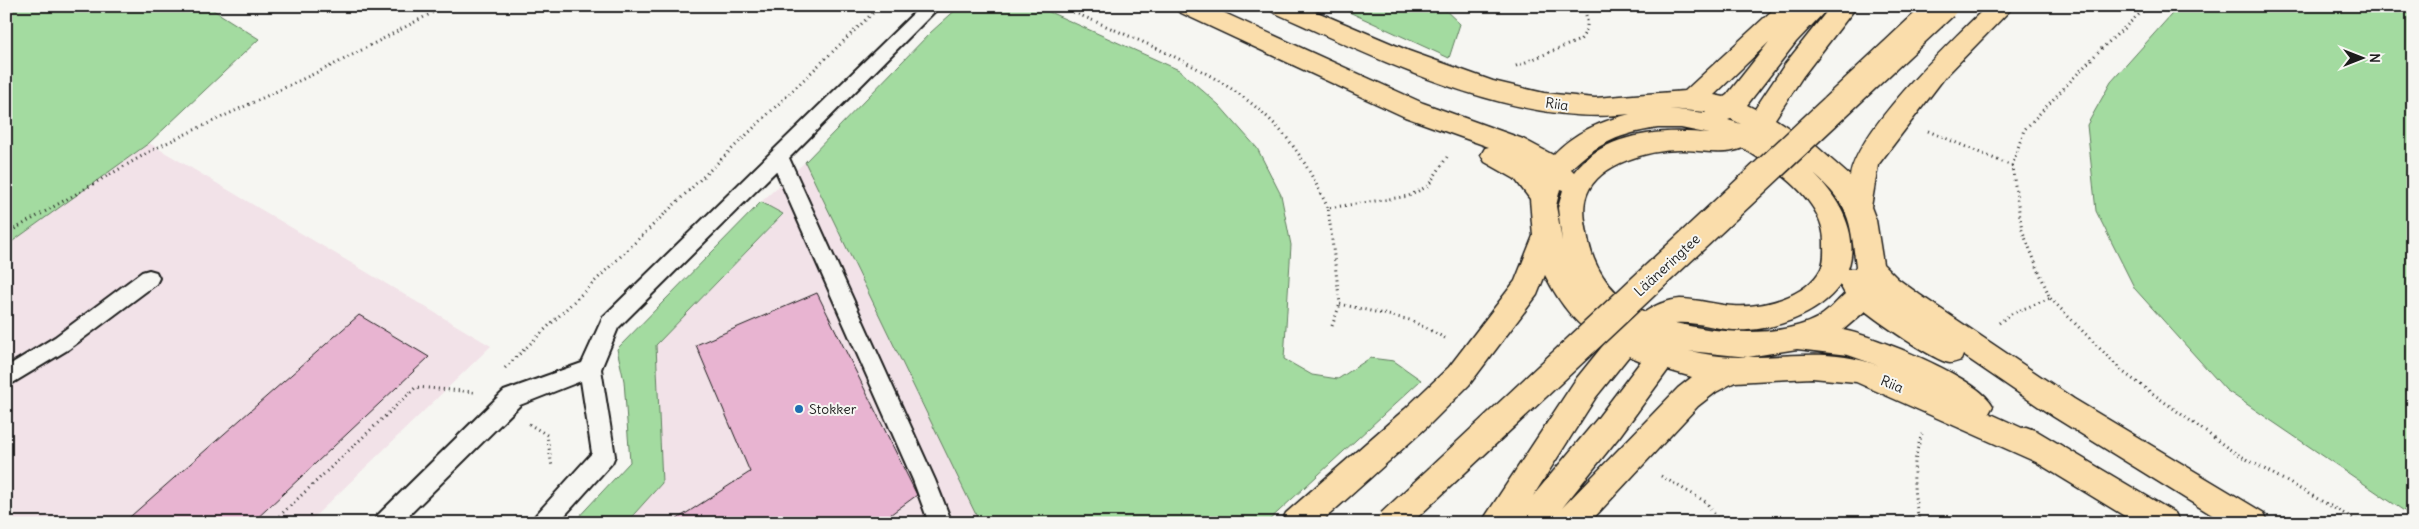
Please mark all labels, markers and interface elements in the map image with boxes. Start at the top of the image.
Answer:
north arrow [2336,32,2386,82]
text: N [2366,53,2384,63]
street label: Riia [1544,93,1570,115]
street label: Lääneringtee [1630,230,1704,300]
street label: Riia [1878,371,1906,397]
place label: Stokker [809,400,857,418]
marker: Stokker [793,403,805,415]

